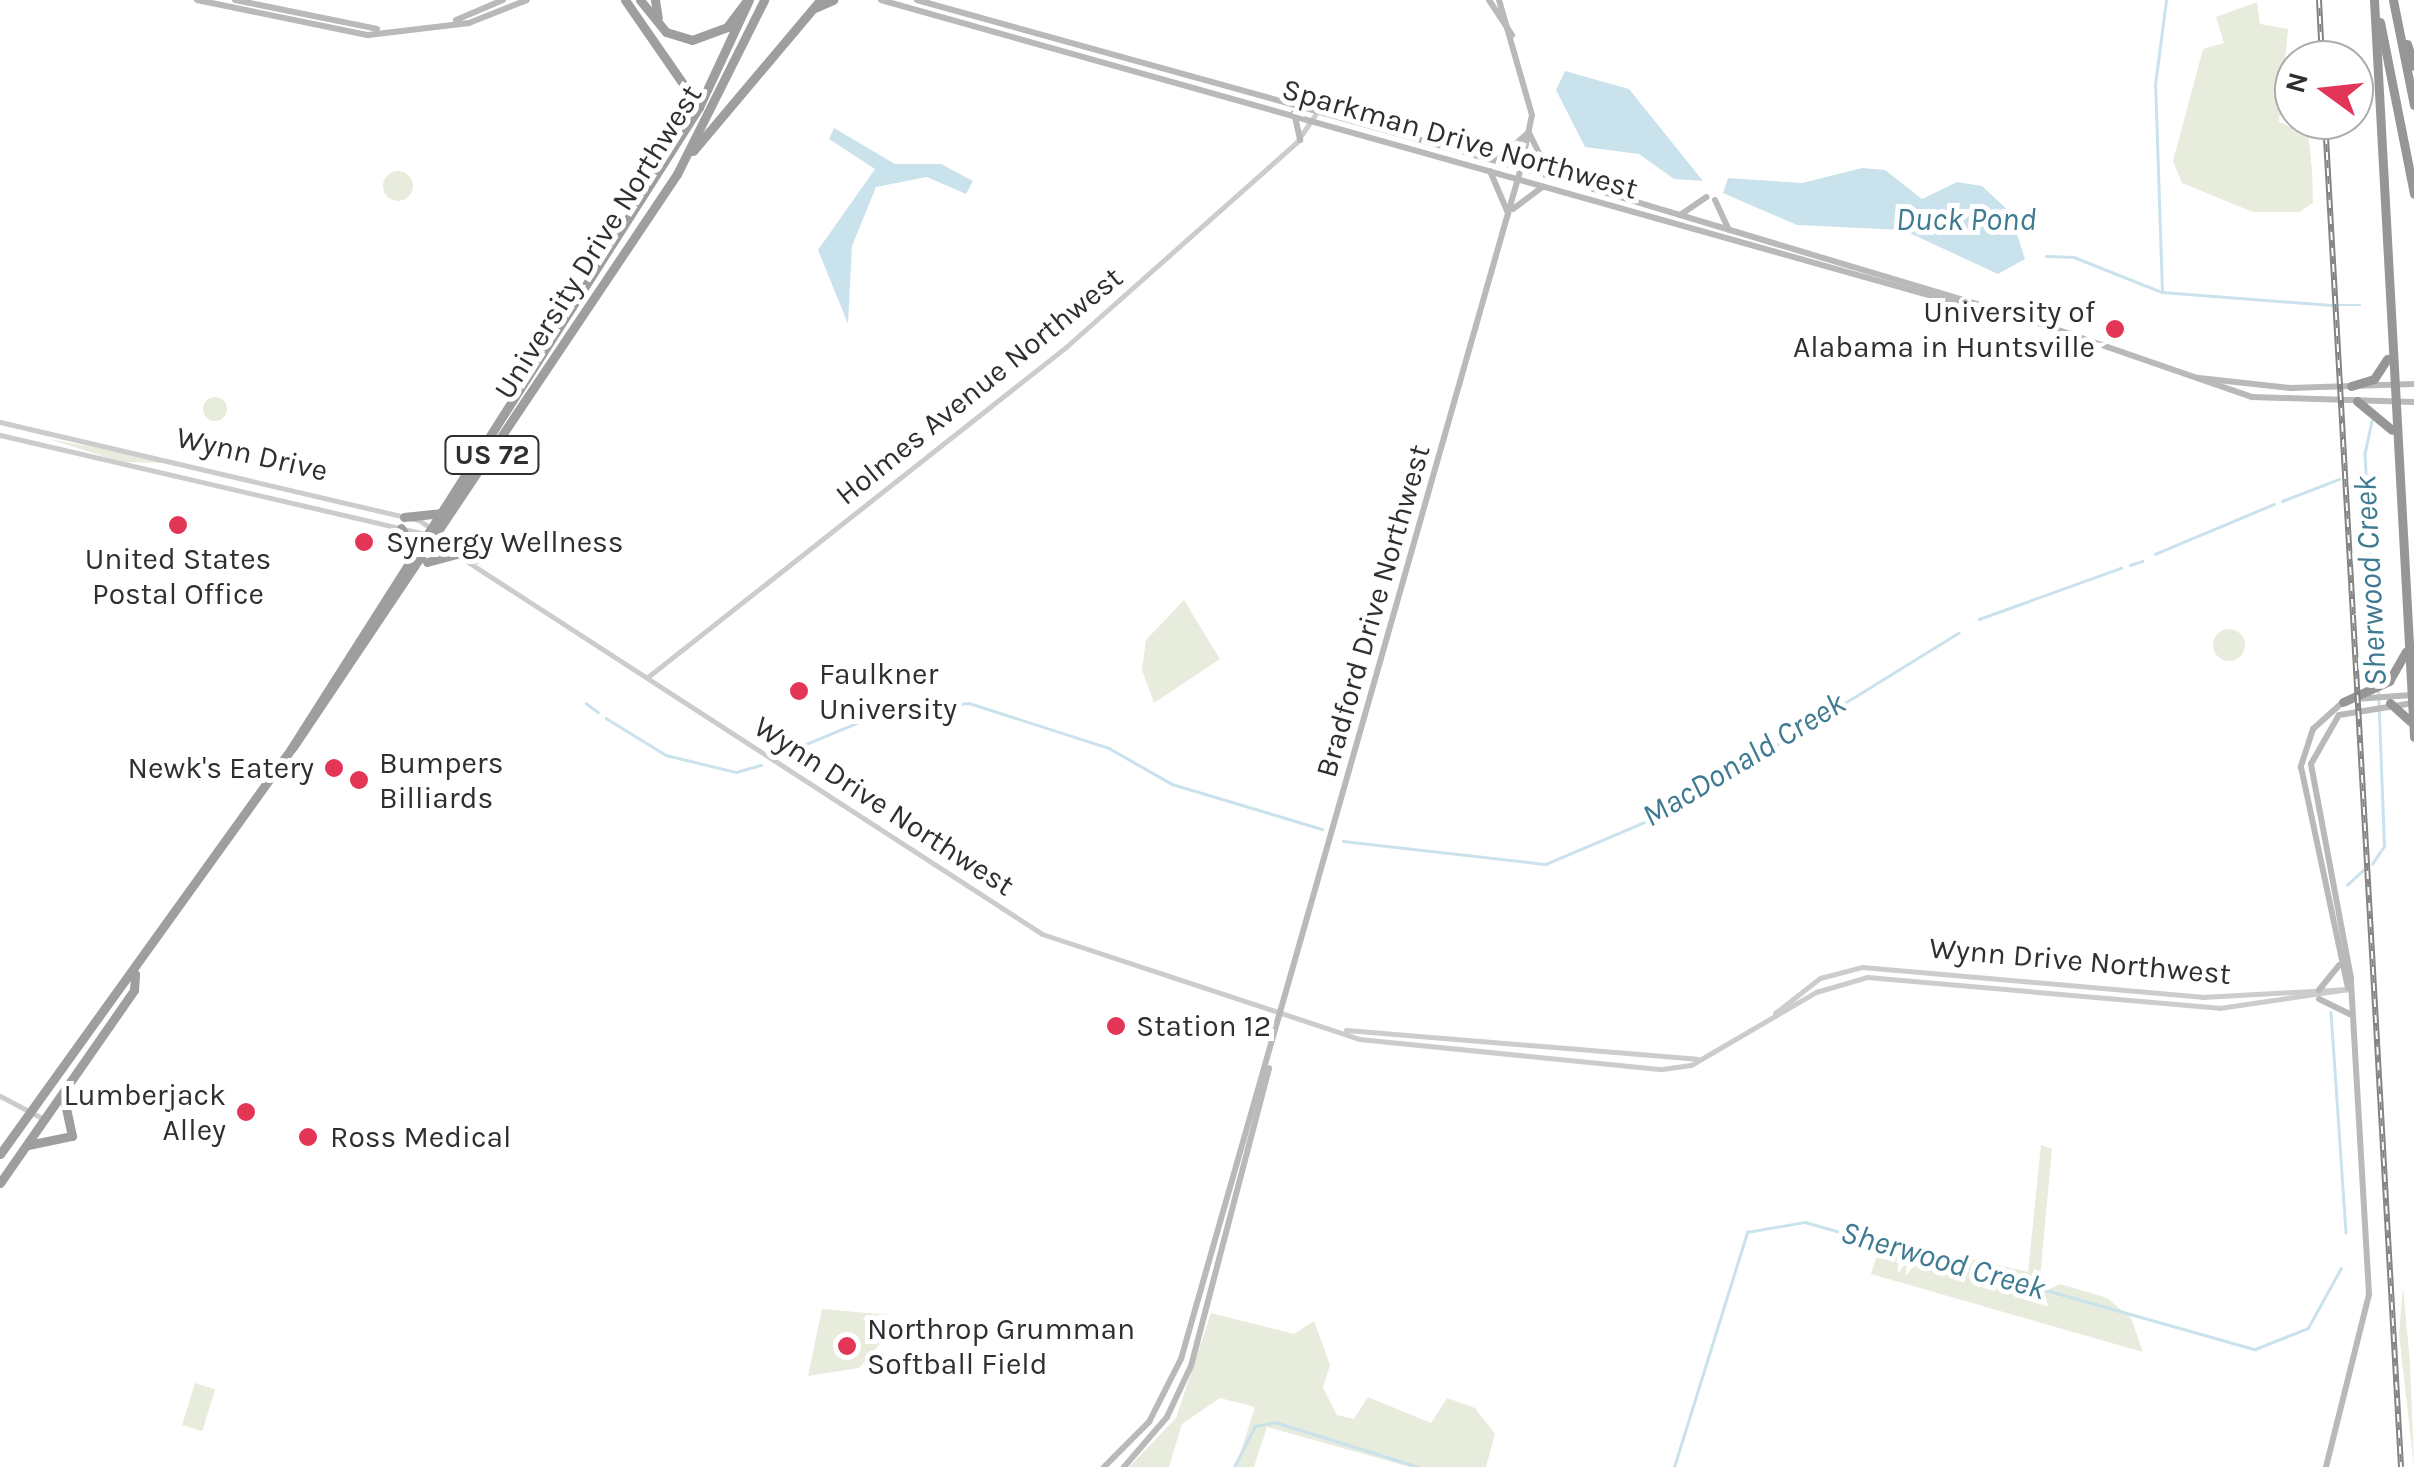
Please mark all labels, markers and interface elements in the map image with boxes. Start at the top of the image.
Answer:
north arrow [2274,40,2374,140]
text: N [2278,69,2315,97]
street label: Sparkman Drive Northwest [1278,71,1642,207]
street label: University Drive Northwest [486,78,710,406]
water label: Duck Pond [1896,201,2036,239]
street label: Holmes Avenue Northwest [828,259,1130,513]
place label: University of Alabama in Huntsville [1793,294,2095,364]
marker: University of Alabama in Huntsville [2104,318,2126,340]
street label: Wynn Drive [173,419,331,489]
road number: US 72 [442,432,542,478]
street label: Bradford Drive Northwest [1308,440,1438,782]
water label: Sherwood Creek [2346,474,2396,688]
marker: United States Postal Office [167,514,189,536]
place label: Synergy Wellness [386,524,624,560]
marker: Synergy Wellness [351,529,377,555]
place label: United States Postal Office [85,541,271,612]
place label: Faulkner University [819,656,957,726]
marker: Faulkner University [788,680,810,702]
water label: MacDonald Creek [1635,684,1853,836]
street label: Wynn Drive Northwest [747,708,1021,904]
place label: Bumpers Billiards [379,745,503,816]
place label: Newk's Eatery [128,750,314,786]
marker: Newk's Eatery [323,757,345,779]
marker: Bumpers Billiards [348,769,370,791]
street label: Wynn Drive Northwest [1928,930,2232,992]
place label: Station 12 [1136,1008,1271,1044]
marker: Station 12 [1105,1015,1127,1037]
place label: Lumberjack Alley [63,1077,226,1148]
marker: Lumberjack Alley [235,1101,257,1123]
place label: Ross Medical [330,1119,511,1155]
marker: Ross Medical [295,1124,321,1150]
water label: Sherwood Creek [1836,1213,2050,1309]
place label: Northrop Grumman Softball Field [867,1311,1135,1382]
marker: Northrop Grumman Softball Field [836,1335,858,1357]

